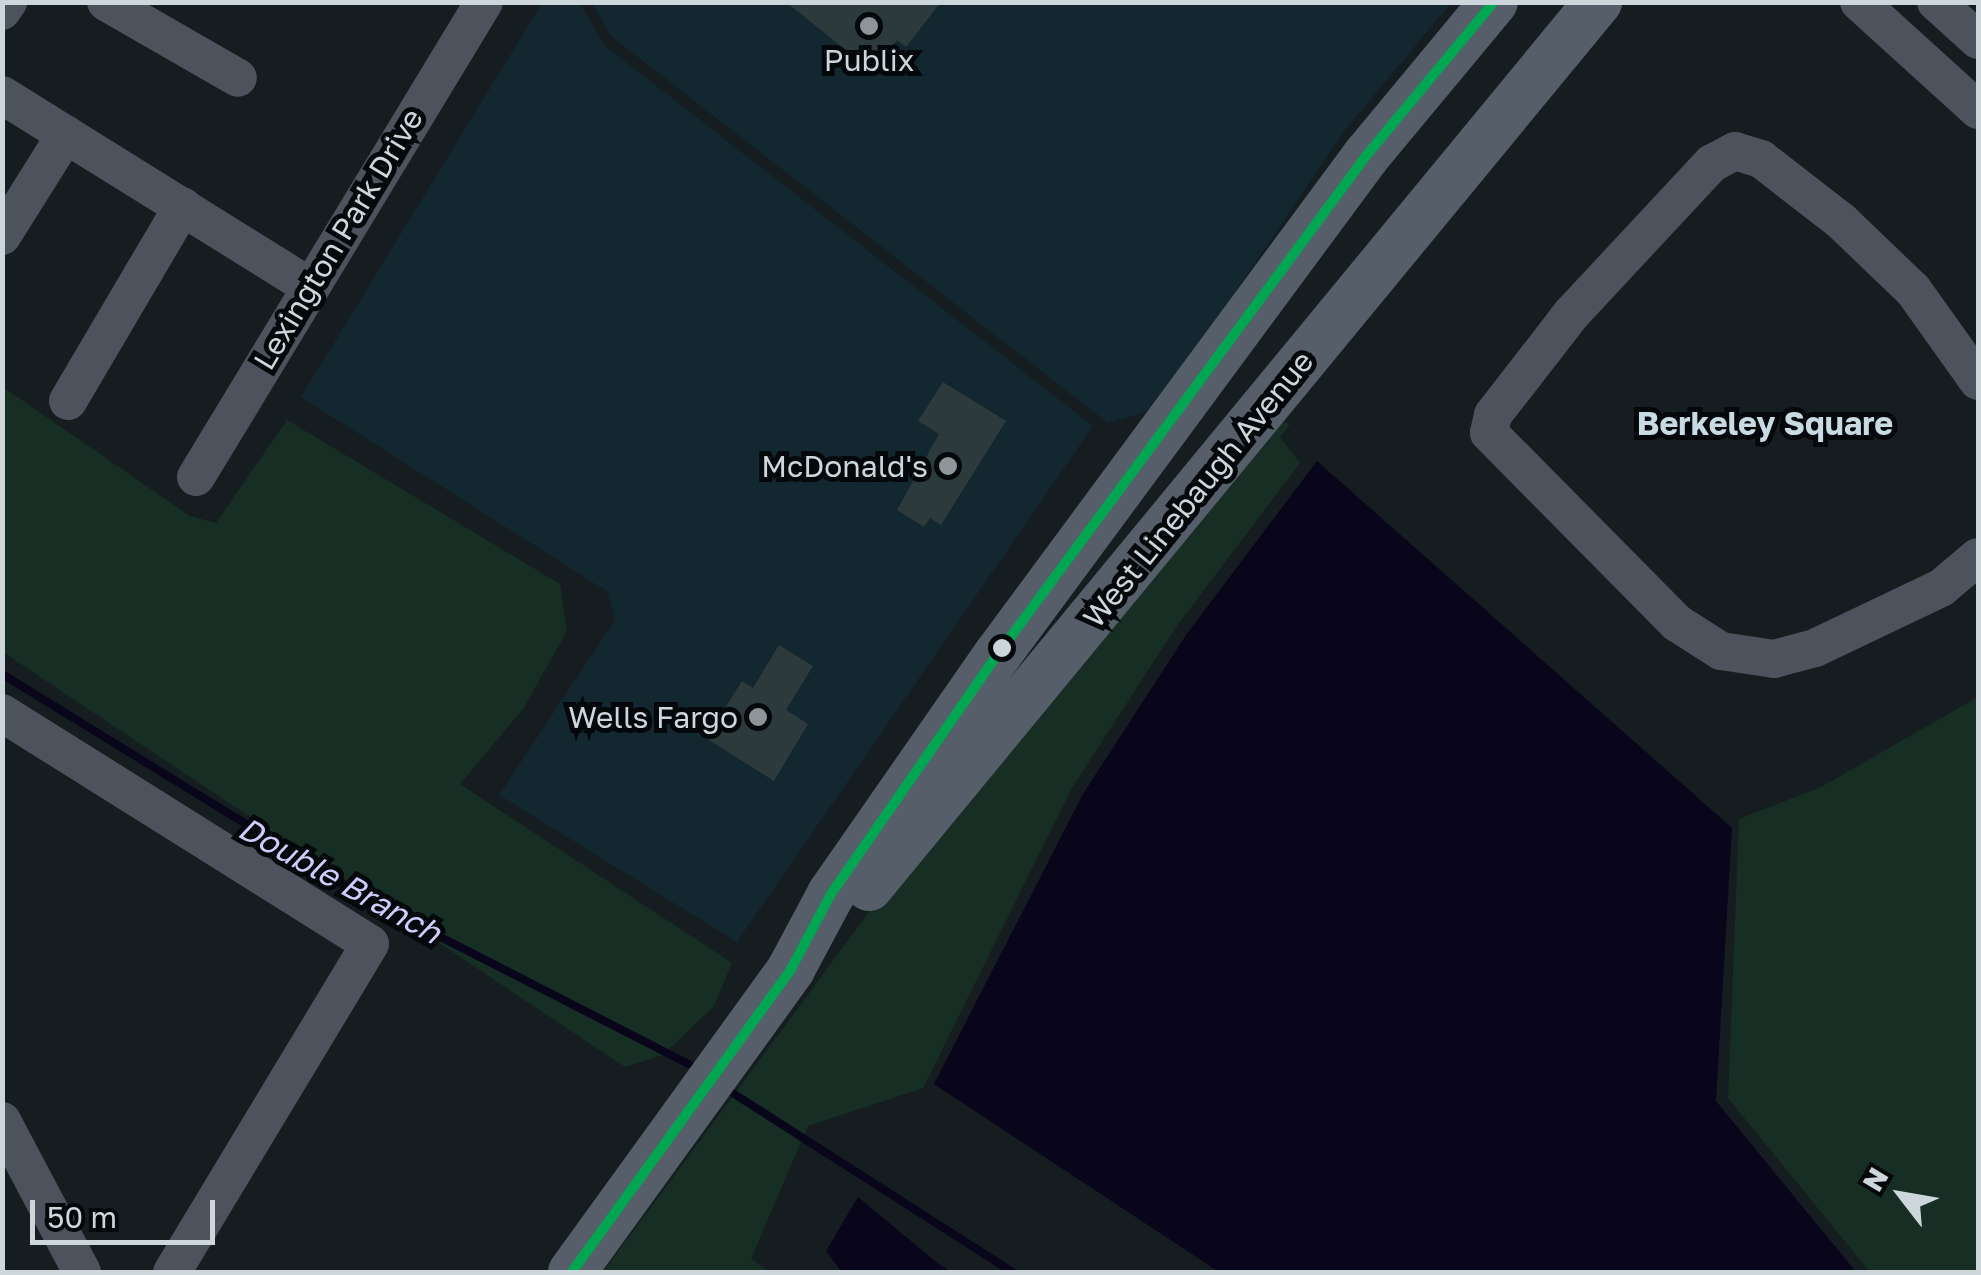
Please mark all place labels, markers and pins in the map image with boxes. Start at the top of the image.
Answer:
marker: Publix [858,15,880,37]
place label: Publix [824,42,914,78]
place label: McDonald's [761,448,928,484]
marker: McDonald's [937,455,959,477]
unlabelled marker [992,638,1012,658]
place label: Wells Fargo [568,699,738,735]
marker: Wells Fargo [747,706,769,728]

